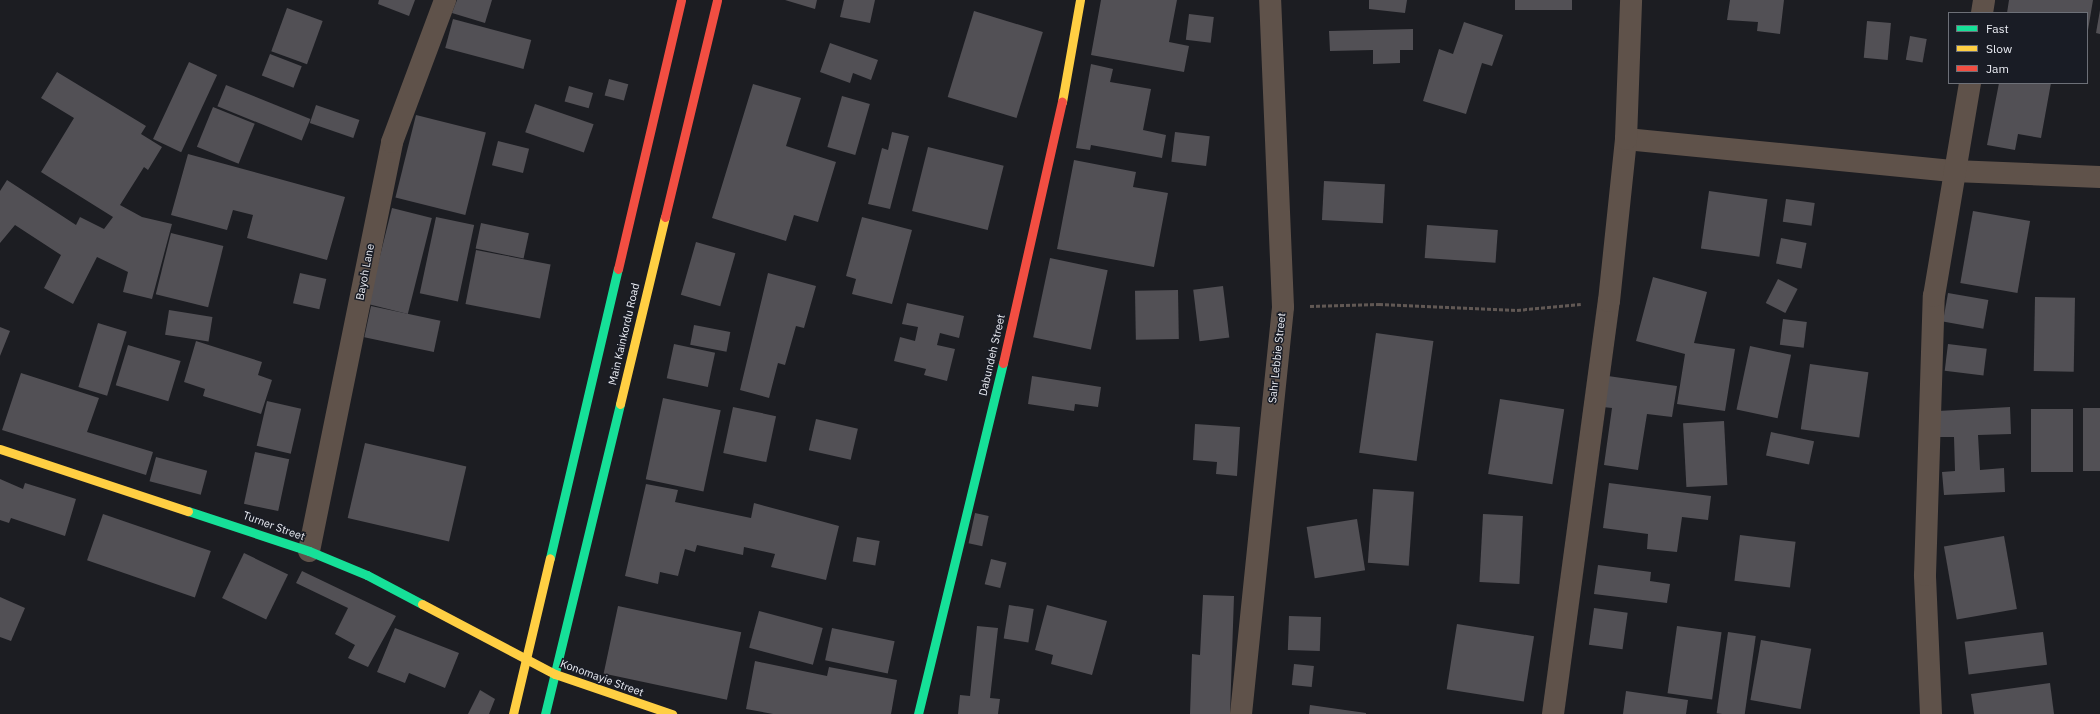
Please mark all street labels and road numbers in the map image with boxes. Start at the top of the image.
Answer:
street label: Bayoh Lane [353,243,377,301]
street label: Main Kainkordu Road [606,282,642,386]
street label: Sahr Lebbie Street [1266,312,1288,404]
street label: Dabundeh Street [976,313,1008,397]
street label: Turner Street [241,509,307,543]
street label: Konomayie Street [559,657,645,699]

